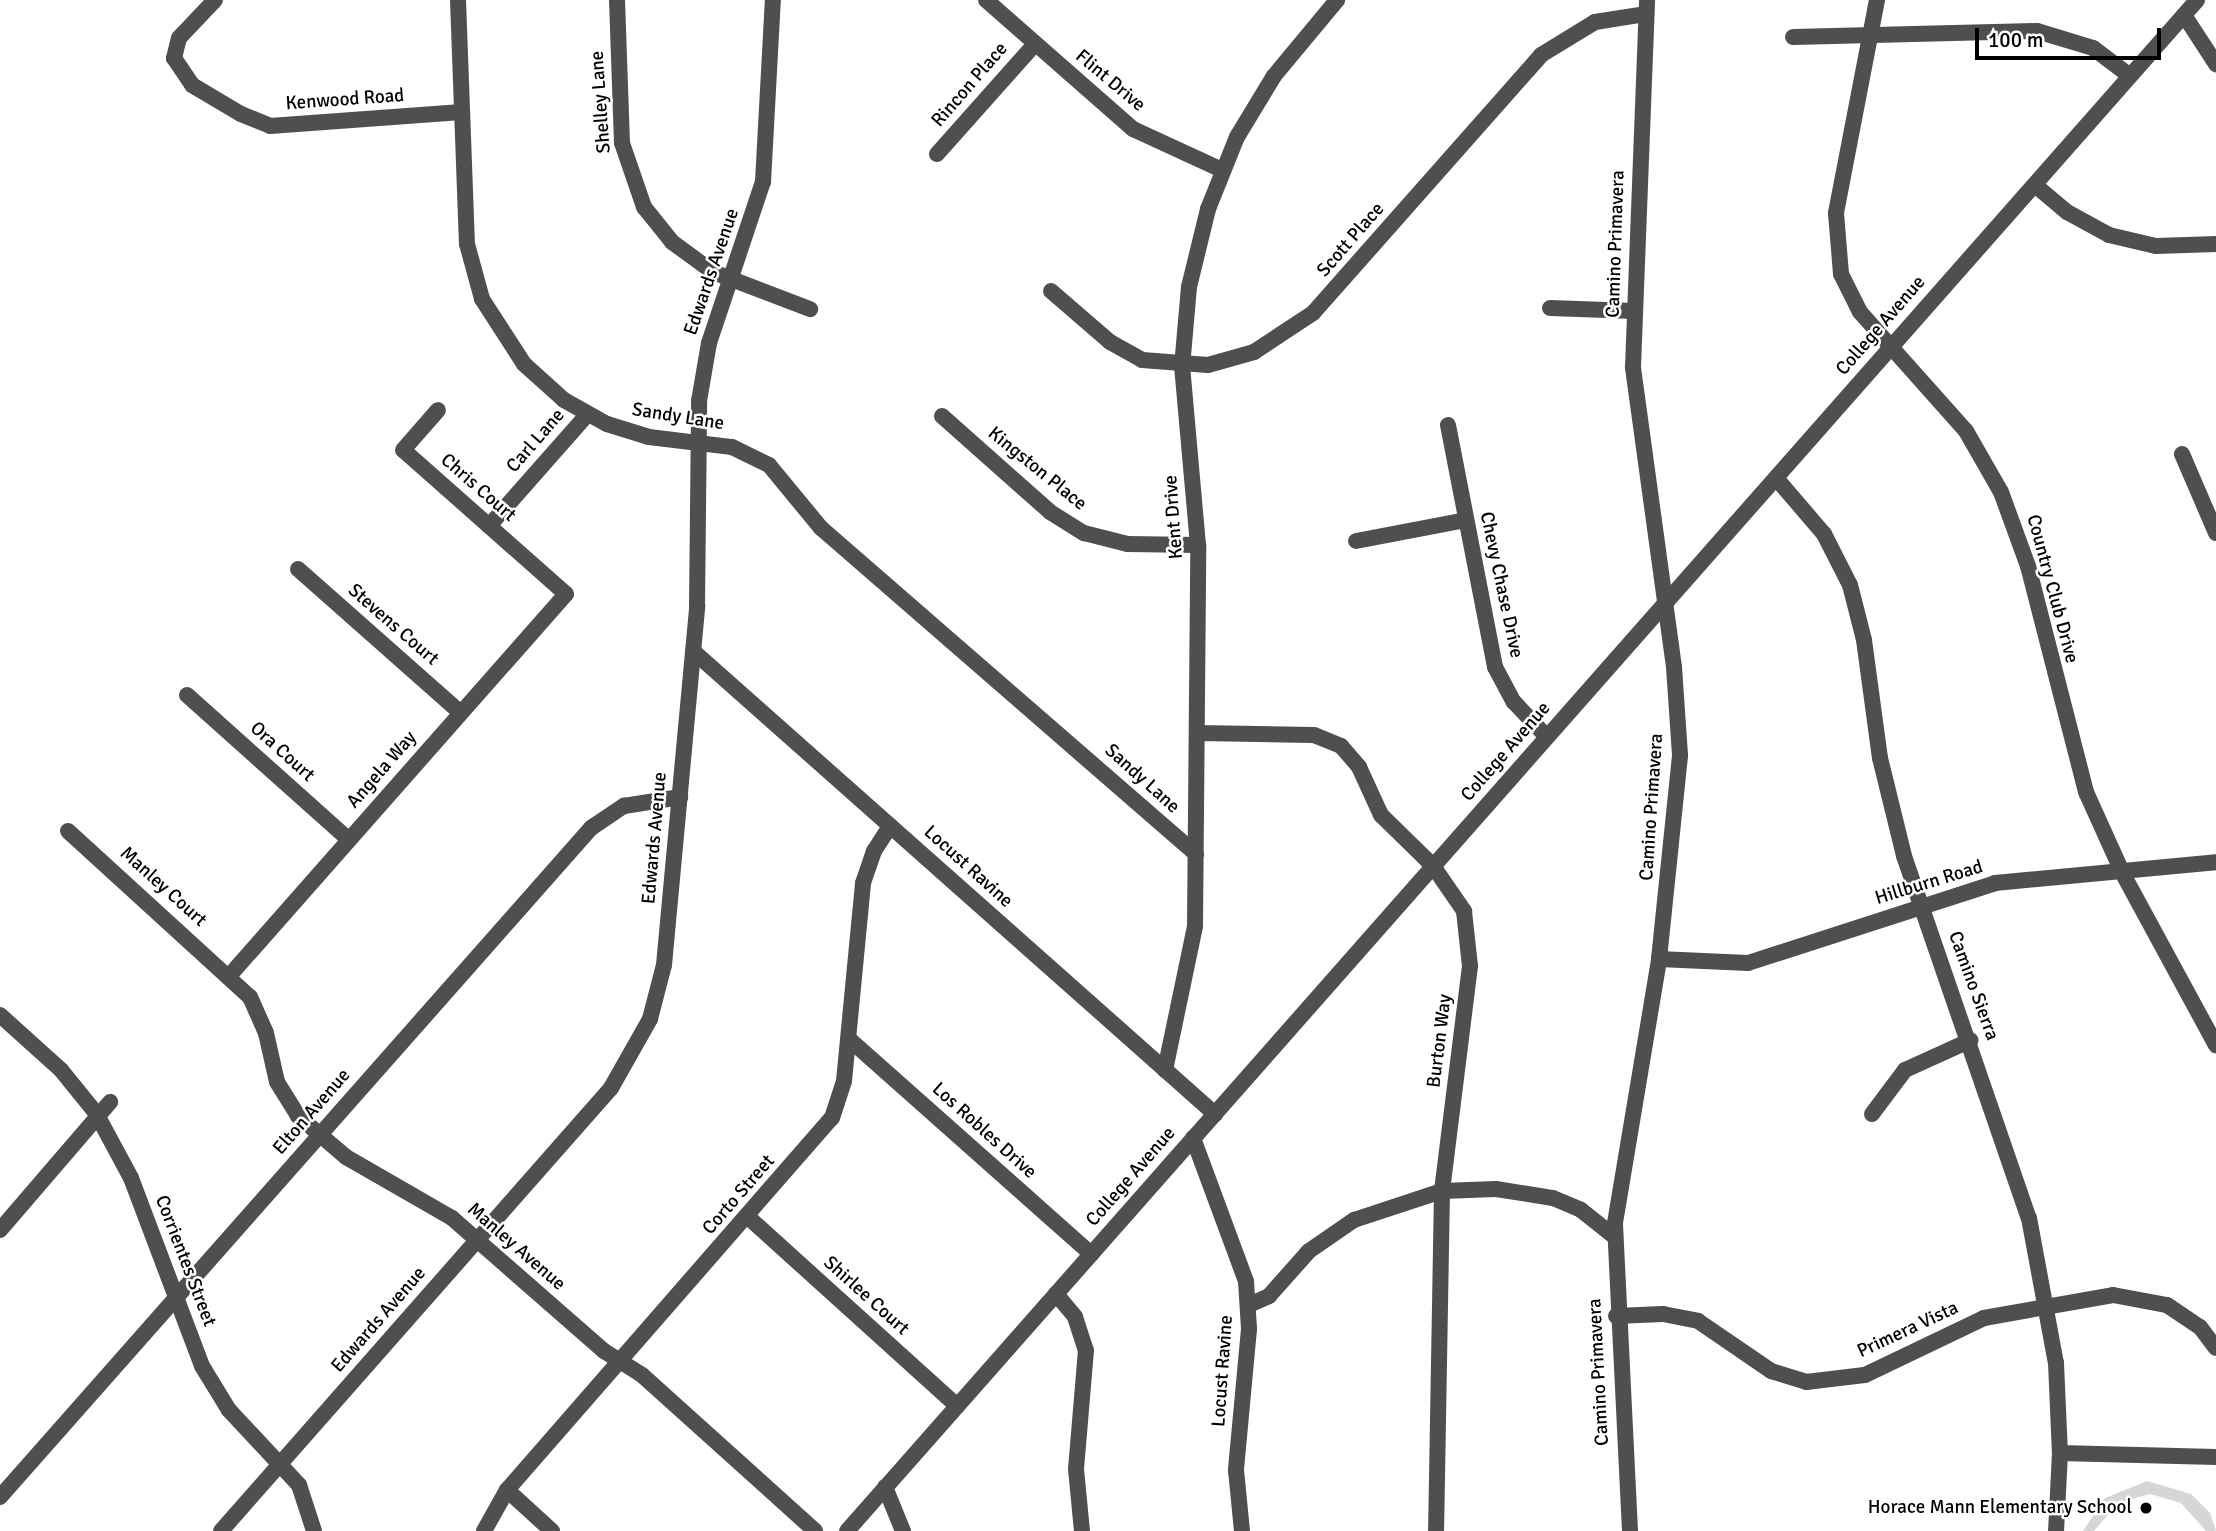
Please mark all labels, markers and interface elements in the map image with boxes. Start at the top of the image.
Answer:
scale bar [1978,14,2164,58]
text: 100 m [1988,27,2043,53]
street label: Rincon Place [927,38,1013,132]
street label: Flint Drive [1070,45,1150,117]
street label: Shelley Lane [586,50,616,154]
street label: Kenwood Road [285,84,405,116]
street label: Camino Primavera [1602,170,1630,318]
street label: Scott Place [1313,198,1389,282]
street label: Edwards Avenue [680,206,744,338]
street label: College Avenue [1832,271,1930,381]
street label: Sandy Lane [630,398,726,436]
street label: Carl Lane [502,404,570,478]
street label: Kingston Place [983,422,1091,516]
street label: Chris Court [436,449,520,527]
street label: Kent Drive [1160,474,1188,560]
street label: Chevy Chase Drive [1474,510,1528,660]
street label: Country Club Drive [2021,512,2083,666]
street label: Stevens Court [343,579,443,671]
street label: College Avenue [1457,697,1555,807]
street label: Ora Court [245,717,319,787]
street label: Angela Way [342,727,422,813]
street label: Camino Primavera [1635,733,1669,881]
street label: Sandy Lane [1100,739,1184,819]
street label: Edwards Avenue [638,771,672,905]
street label: Locust Ravine [919,821,1017,913]
street label: Manley Court [115,842,211,932]
street label: Hillburn Road [1872,856,1986,910]
street label: Camino Sierra [1943,928,2003,1044]
street label: Burton Way [1423,993,1457,1089]
street label: Elton Avenue [269,1064,355,1160]
street label: Los Robles Drive [927,1078,1041,1184]
street label: College Avenue [1082,1122,1180,1232]
street label: Corto Street [698,1150,780,1240]
street label: Corrientes Street [150,1192,220,1330]
street label: Manley Avenue [462,1198,570,1296]
street label: Shirlee Court [819,1252,913,1340]
street label: Edwards Avenue [327,1262,431,1378]
street label: Primera Vista [1854,1297,1962,1363]
street label: Camino Primavera [1584,1298,1614,1446]
street label: Locust Ravine [1208,1314,1238,1428]
place label: Horace Mann Elementary School [1868,1497,2132,1519]
marker: Horace Mann Elementary School [2138,1500,2154,1516]

